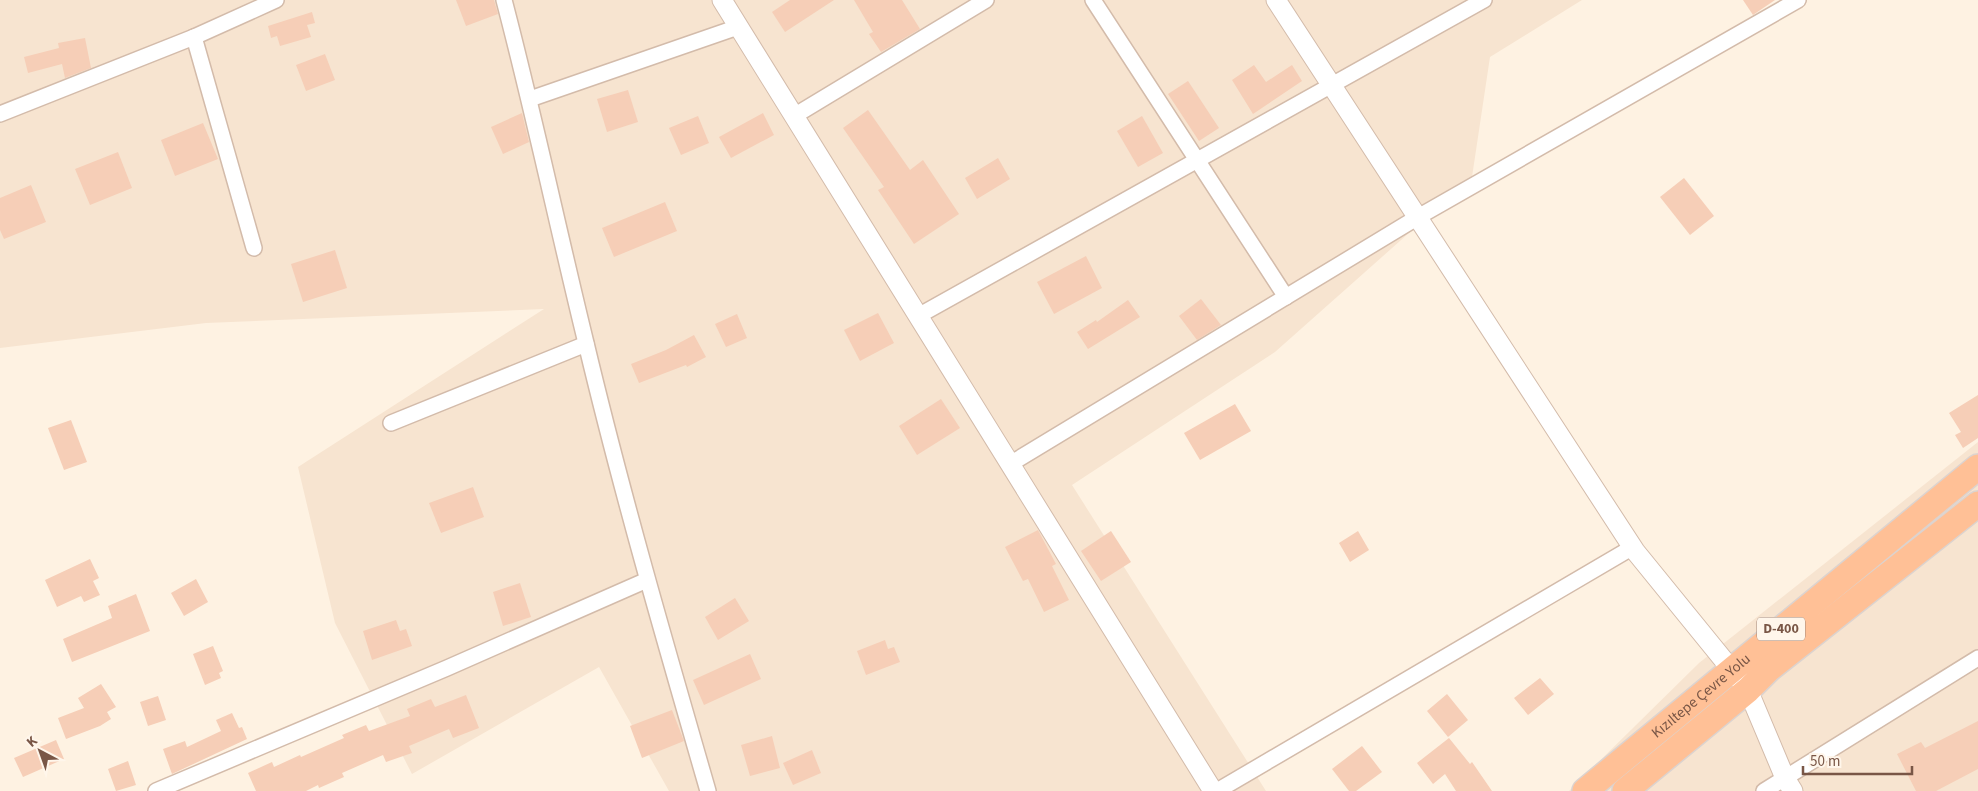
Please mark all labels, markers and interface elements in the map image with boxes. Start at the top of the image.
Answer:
road number: D-400 [1757,618,1805,640]
street label: Kızıltepe Çevre Yolu [1647,648,1755,743]
north arrow [15,726,65,776]
text: K [22,731,42,752]
scale bar [1803,744,1912,776]
text: 50 m [1810,751,1840,772]

